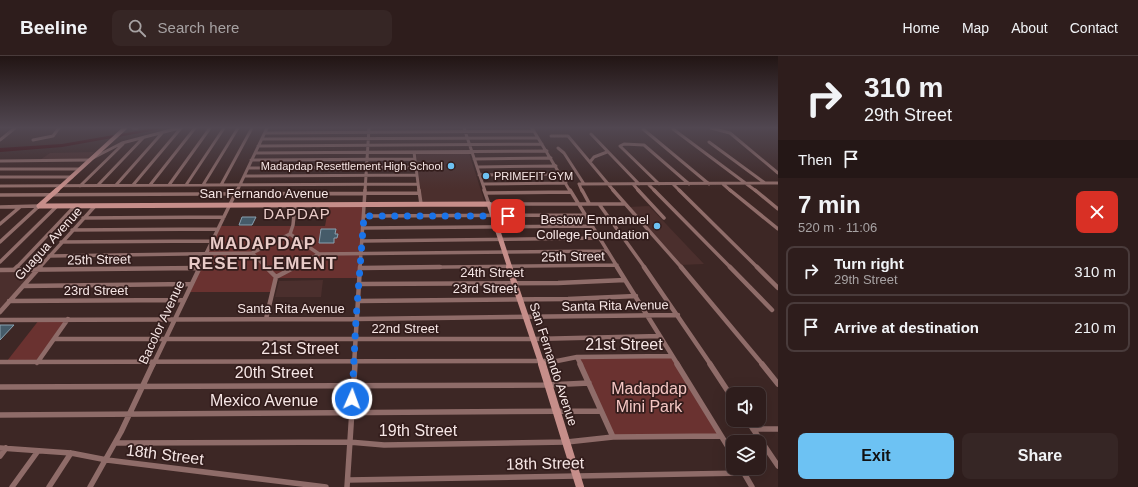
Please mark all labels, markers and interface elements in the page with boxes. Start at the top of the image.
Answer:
search box [112,10,392,46]
text: Beeline [20,17,88,38]
icon: search [126,17,148,39]
text: Search here [158,19,239,36]
text: Home [903,20,940,36]
text: Map [962,20,989,36]
text: About [1011,20,1048,36]
text: Contact [1070,20,1118,36]
icon: right [798,72,850,124]
text: 310 m [864,72,943,103]
text: 29th Street [864,105,952,125]
icon: arrive [840,148,862,170]
text: Then [798,151,832,168]
place label: Madapdap Resettlement High School [261,160,443,172]
marker: Madapdap Resettlement High School [446,161,456,171]
place label: PRIMEFIT GYM [494,170,573,182]
marker: PRIMEFIT GYM [481,171,491,181]
street label: San Fernando Avenue [199,186,329,201]
text: 7 min [798,191,861,218]
button: close [1076,191,1118,233]
pin [491,199,525,233]
street label: Guagua Avenue [12,204,85,283]
district label: DAPDAP [263,205,331,222]
icon: arrive [497,205,519,227]
place label: Bestow Emmanuel College Foundation [536,212,649,242]
text: 520 m · 11:06 [798,220,877,235]
marker: Bestow Emmanuel College Foundation [652,221,662,231]
district label: MADAPDAP RESETTLEMENT [189,234,337,273]
street label: 25th Street [541,248,605,265]
street label: 25th Street [67,251,131,268]
text: Turn right [834,255,904,272]
icon: right [800,260,822,282]
text: 310 m [1074,263,1116,280]
street label: 24th Street [460,265,524,280]
text: 29th Street [834,272,898,287]
street label: Bacolor Avenue [135,278,187,367]
street label: 23rd Street [453,281,518,296]
street label: 23rd Street [64,283,129,298]
street label: Santa Rita Avenue [561,297,669,314]
street label: San Fernando Avenue [526,300,581,428]
street label: Santa Rita Avenue [237,301,345,316]
icon: arrive [800,316,822,338]
text: Arrive at destination [834,319,979,336]
text: 210 m [1074,319,1116,336]
street label: 22nd Street [371,321,439,336]
street label: 21st Street [585,336,663,353]
street label: 21st Street [261,340,339,357]
street label: 20th Street [235,364,314,381]
position arrow [331,378,373,420]
park label: Madapdap Mini Park [611,380,687,415]
map controls [726,387,766,475]
button: sound [726,387,766,427]
street label: Mexico Avenue [210,392,318,409]
street label: 19th Street [379,422,458,439]
button: Exit [798,433,954,479]
button: Share [962,433,1118,479]
button: layers [726,435,766,475]
street label: 18th Street [125,441,205,468]
street label: 18th Street [506,454,585,473]

